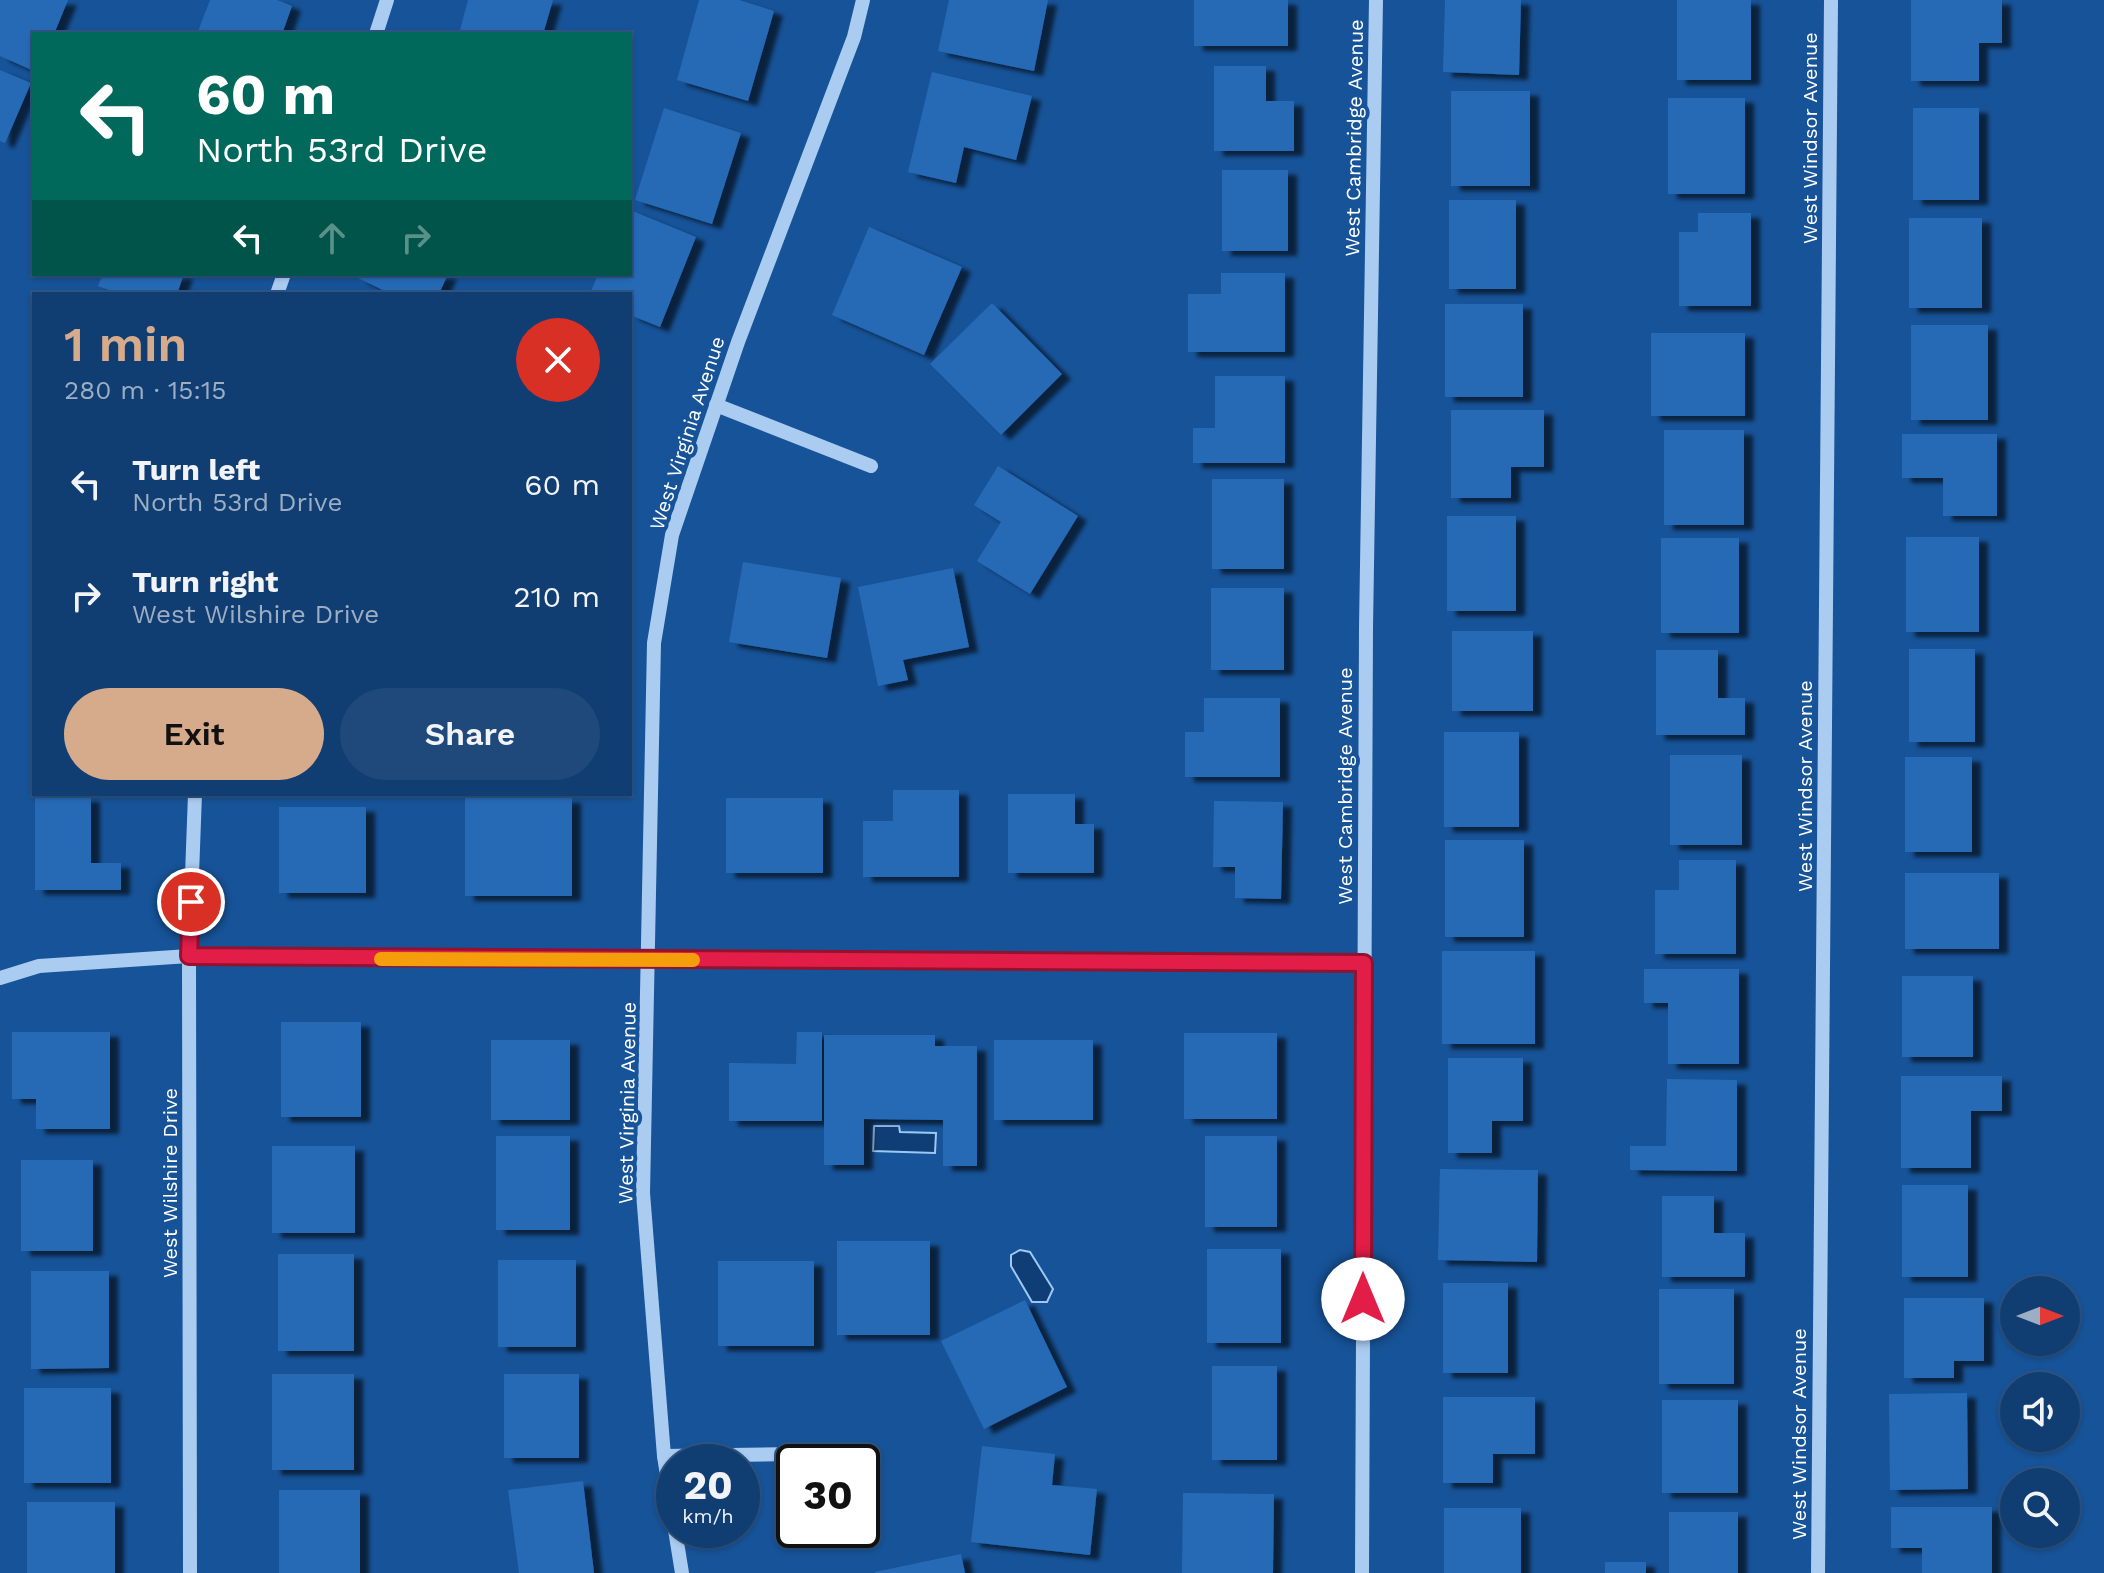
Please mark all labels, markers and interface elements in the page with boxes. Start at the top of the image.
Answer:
street label: West Cambridge Avenue [1340,19,1368,257]
street label: West Windsor Avenue [1798,32,1822,244]
text: 60 m [196,62,335,128]
icon: left [64,64,168,168]
text: North 53rd Drive [196,129,487,171]
icon: left [226,216,270,260]
icon: ahead [310,216,354,260]
icon: right [394,216,438,260]
text: 1 min [64,316,187,373]
button: close [516,318,600,402]
street label: West Virginia Avenue [644,333,730,533]
text: 280 m · 15:15 [64,375,226,405]
text: Turn left [132,452,260,487]
icon: left [64,462,108,506]
text: 60 m [524,467,600,502]
text: North 53rd Drive [132,487,342,517]
text: Turn right [132,564,278,599]
icon: right [64,574,108,618]
text: 210 m [513,579,600,614]
text: West Wilshire Drive [132,599,379,629]
street label: West Cambridge Avenue [1333,667,1357,905]
street label: West Windsor Avenue [1793,680,1817,892]
button: Exit [64,688,324,780]
button: Share [340,688,600,780]
pin [157,868,225,936]
icon: arrive [169,880,213,924]
street label: West Virginia Avenue [613,1002,641,1204]
street label: West Wilshire Drive [158,1088,182,1278]
position arrow [1321,1257,1405,1341]
north arrow [2000,1276,2080,1356]
map controls [2000,1276,2080,1548]
street label: West Windsor Avenue [1787,1328,1811,1540]
button: sound [2000,1372,2080,1452]
speed limit sign: 30 [776,1444,880,1548]
text: 20 [683,1462,733,1509]
button: search [2000,1468,2080,1548]
text: km/h [682,1504,734,1528]

